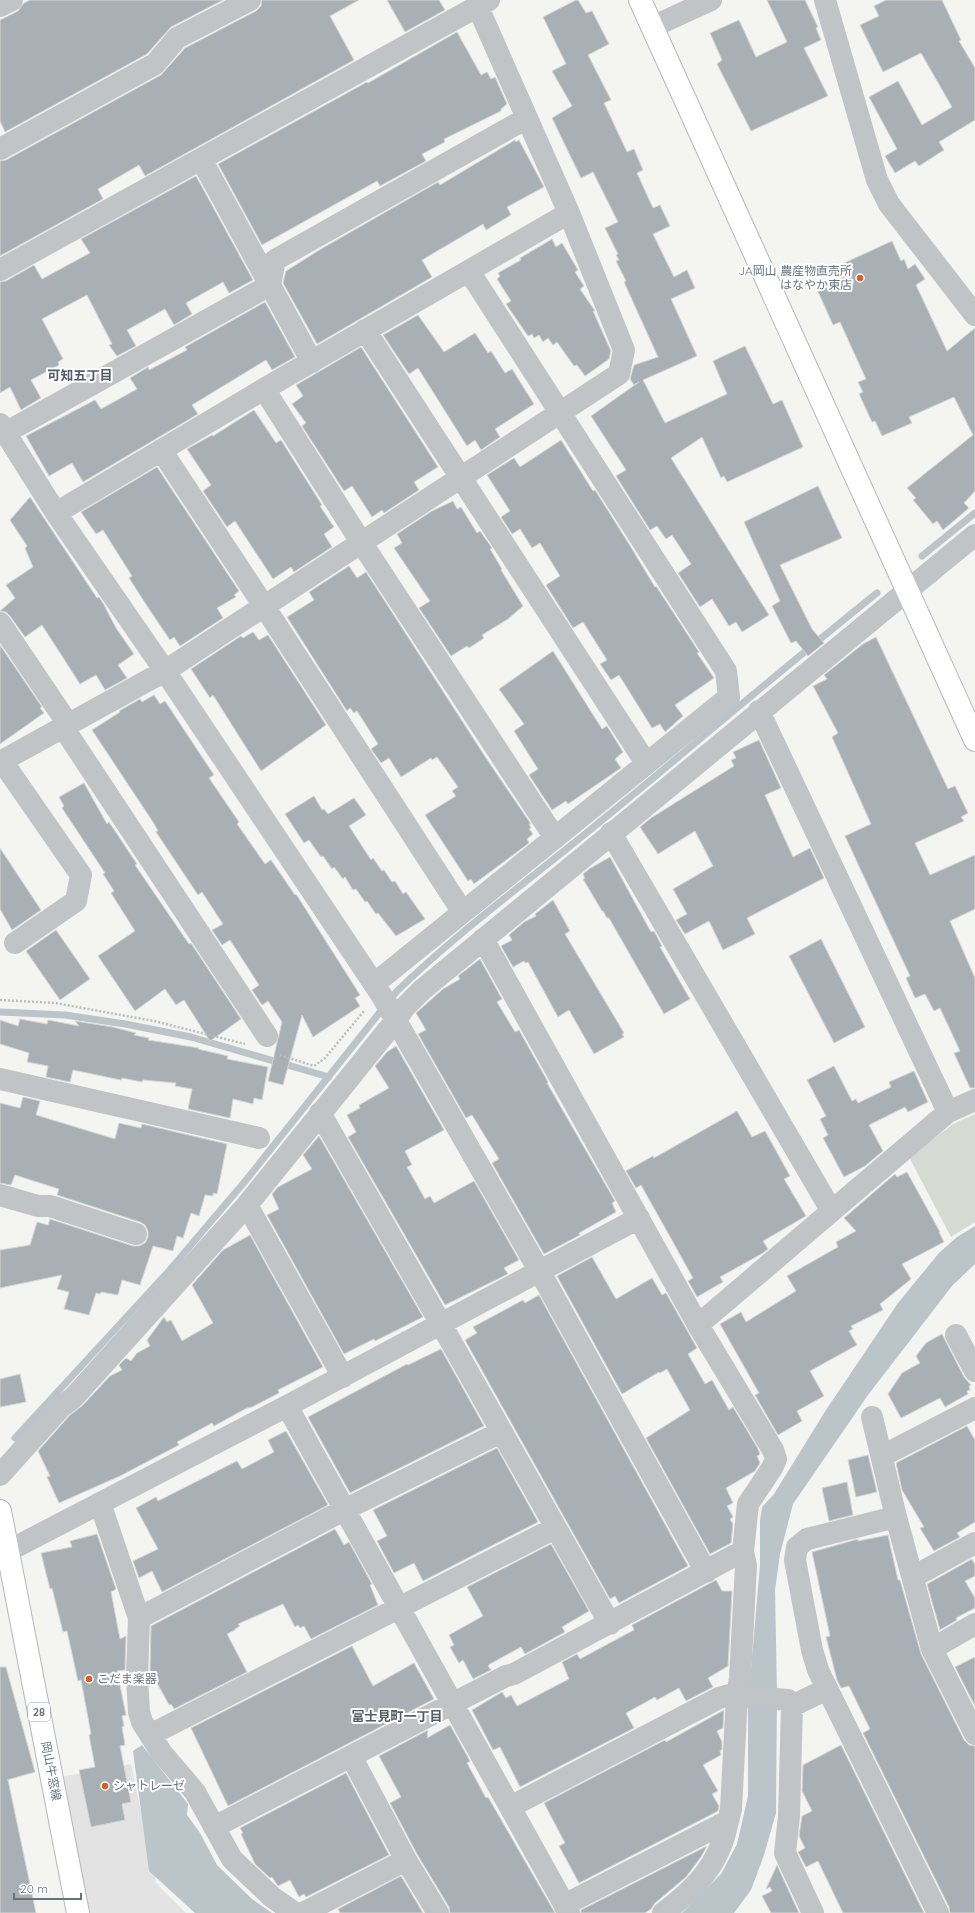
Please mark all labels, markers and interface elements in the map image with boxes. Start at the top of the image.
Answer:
place label: JA岡山 農産物直売所 はなやか東店 [738,263,852,292]
marker: JA岡山 農産物直売所 はなやか東店 [855,273,865,283]
district label: 可知五丁目 [47,367,113,383]
place label: こだま楽器 [97,1671,157,1686]
marker: こだま楽器 [84,1674,94,1684]
road number: 28 [28,1703,50,1721]
district label: 富士見町一丁目 [351,1708,443,1724]
street label: 岡山牛窓線 [38,1740,65,1802]
place label: シャトレーゼ [113,1778,185,1793]
marker: シャトレーゼ [100,1781,110,1791]
scale bar [14,1875,81,1901]
text: 20 m [20,1881,48,1896]

